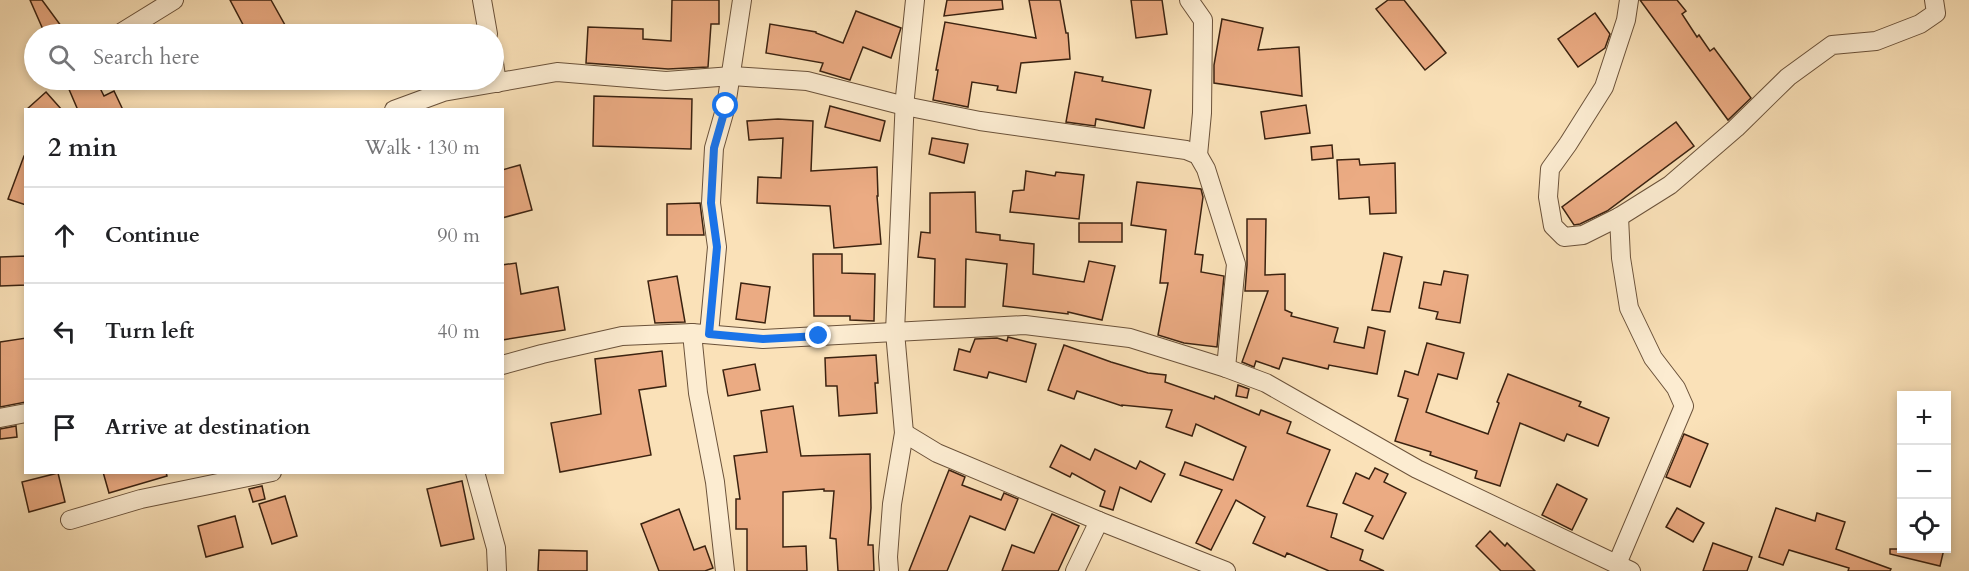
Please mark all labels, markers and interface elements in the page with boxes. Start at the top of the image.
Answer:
search box [24,24,504,90]
icon: search [45,41,78,74]
text: Search here [93,42,200,72]
route start [712,92,738,118]
text: 2 min [48,130,117,165]
text: Walk · 130 m [365,134,480,161]
icon: ahead [48,219,81,252]
text: Continue [105,220,200,250]
text: 90 m [437,222,480,249]
icon: left [48,315,81,348]
text: Turn left [105,316,194,346]
text: 40 m [437,318,480,345]
route end [805,322,831,348]
map controls [1897,391,1951,553]
button: + [1897,391,1951,445]
icon: arrive [48,411,81,444]
text: Arrive at destination [105,412,310,442]
button: − [1897,445,1951,499]
button: locate [1897,499,1951,553]

